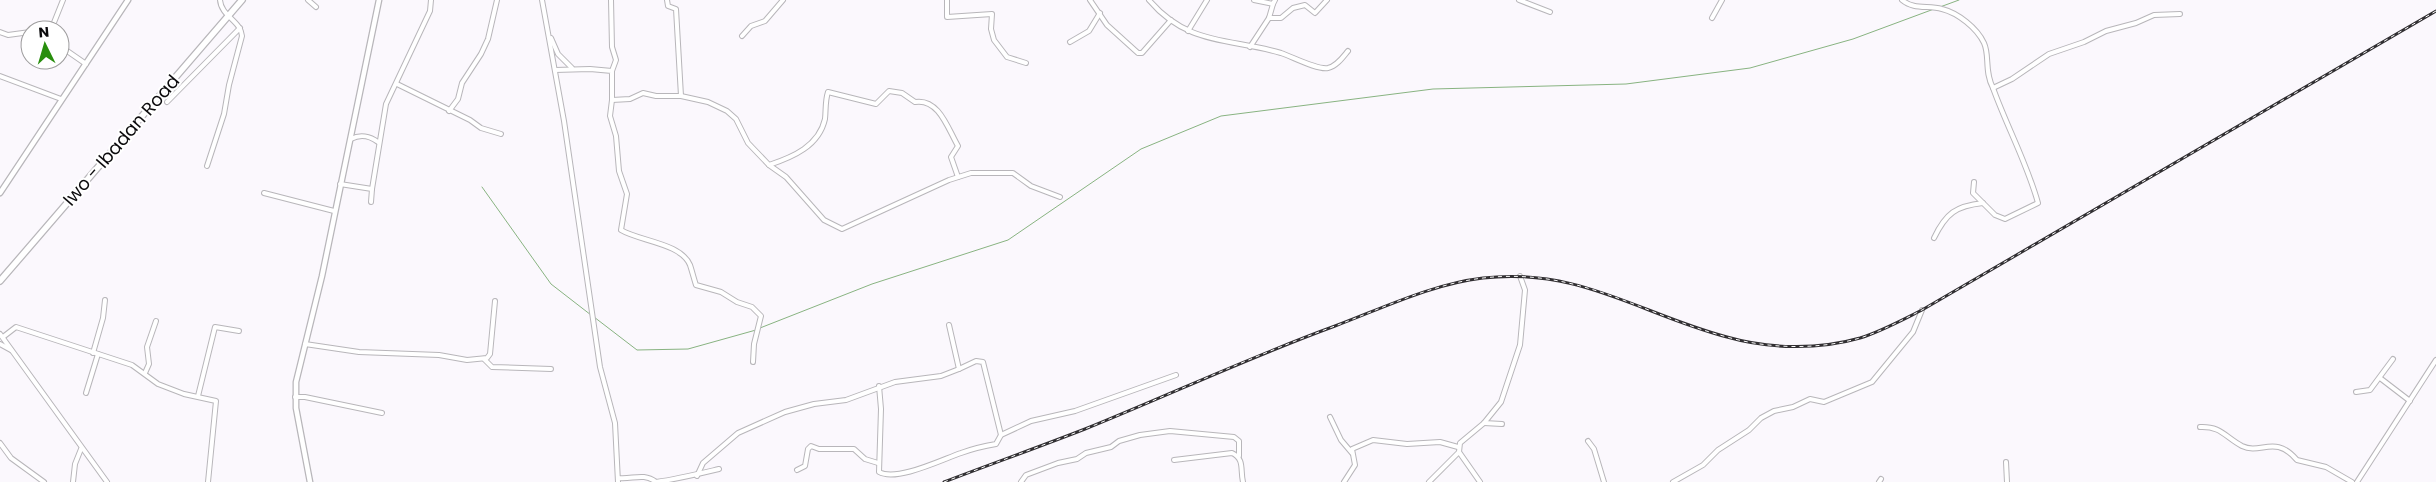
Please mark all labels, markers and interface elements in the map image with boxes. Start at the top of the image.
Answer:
north arrow [20,20,70,70]
text: N [38,22,50,42]
street label: Iwo - Ibadan Road [57,69,185,211]

